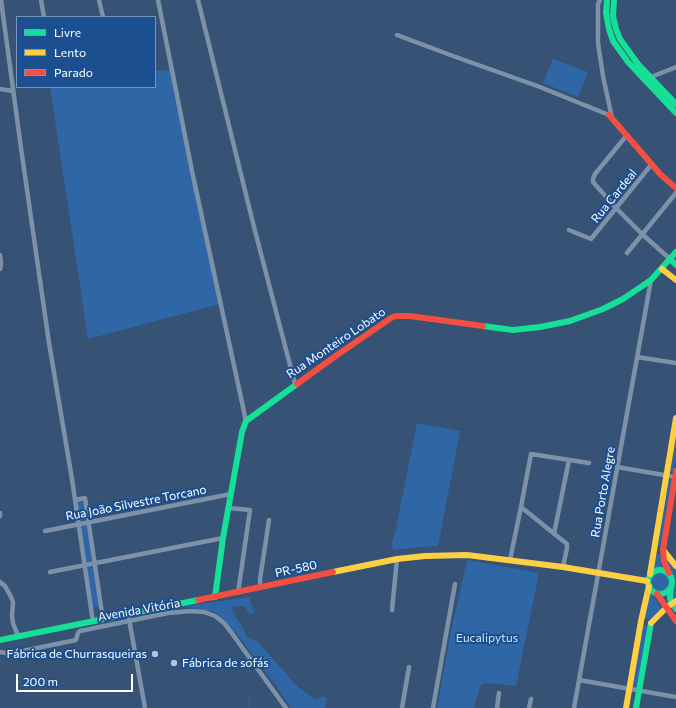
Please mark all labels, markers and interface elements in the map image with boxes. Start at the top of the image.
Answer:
legend [16,16,156,88]
text: Livre [54,25,81,39]
text: Lento [54,45,86,59]
text: Parado [54,65,93,79]
street label: Rua Cardeal [588,166,640,226]
street label: Rua Monteiro Lobato [284,304,388,382]
street label: Rua Porto Alegre [588,445,618,539]
street label: Rua João Silvestre Torcano [64,482,208,524]
street label: PR-580 [274,558,318,580]
street label: Avenida Vitória [97,596,181,624]
park label: Eucalipytus [456,631,518,645]
place label: Fábrica de Churrasqueiras [7,647,147,661]
marker: Fábrica de Churrasqueiras [150,649,160,659]
place label: Fábrica de sofás [182,656,269,670]
marker: Fábrica de sofás [169,658,179,668]
scale bar [18,666,135,692]
text: 200 m [23,674,58,688]

